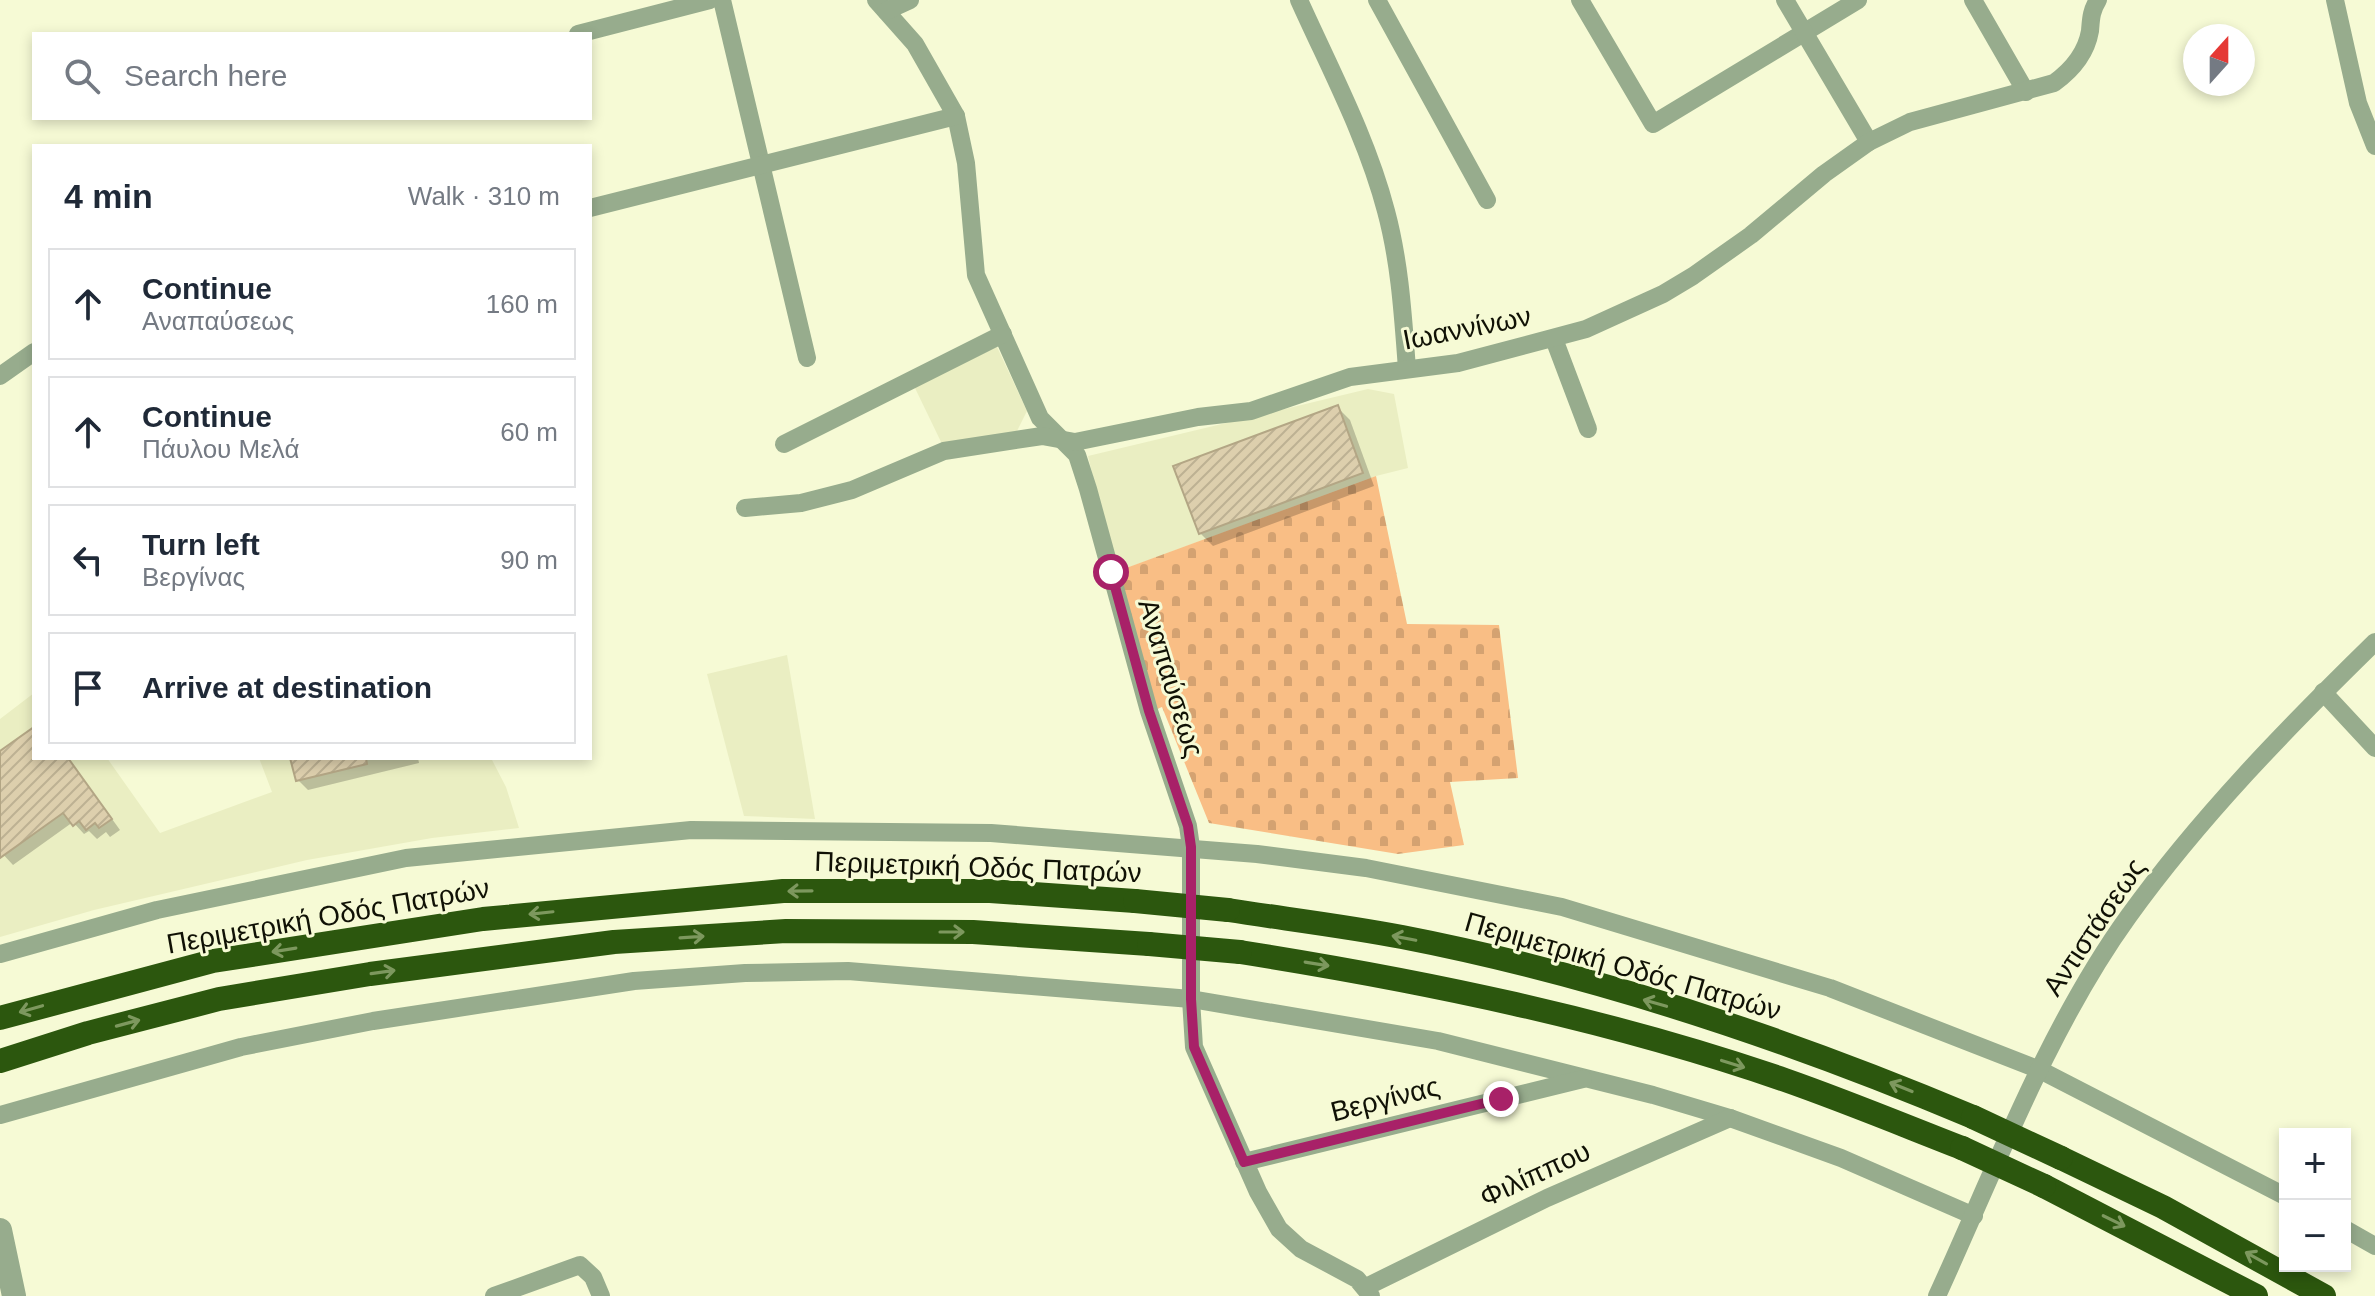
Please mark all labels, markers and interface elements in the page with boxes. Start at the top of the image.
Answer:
north arrow [2183,24,2255,96]
search box [32,32,592,120]
icon: search [60,54,104,98]
text: Search here [124,59,287,92]
text: 4 min [64,177,153,215]
text: Walk · 310 m [408,181,560,211]
text: Continue [142,272,272,305]
icon: ahead [66,282,110,326]
text: 160 m [486,289,558,319]
street label: Ιωαννίνων [1400,300,1534,356]
text: Αναπαύσεως [142,306,294,336]
text: Continue [142,400,272,433]
icon: ahead [66,410,110,454]
text: 60 m [500,417,558,447]
text: Πάυλου Μελά [142,434,299,464]
text: Turn left [142,528,260,561]
icon: left [66,538,110,582]
text: 90 m [500,545,558,575]
route start [1093,554,1129,590]
text: Βεργίνας [142,562,245,592]
street label: Αναπαύσεως [1132,595,1210,761]
icon: arrive [66,666,110,710]
text: Arrive at destination [142,671,432,704]
street label: Περιμετρική Οδός Πατρών [814,846,1142,888]
street label: Αντιστάσεως [2037,853,2151,1001]
street label: Περιμετρική Οδός Πατρών [164,872,492,960]
one-way arrow [787,883,814,899]
one-way arrow [528,905,555,920]
street label: Περιμετρική Οδός Πατρών [1461,906,1785,1026]
one-way arrow [938,924,965,940]
one-way arrow [678,929,705,944]
one-way arrow [1391,929,1417,944]
one-way arrow [272,943,297,958]
one-way arrow [1304,957,1329,972]
one-way arrow [369,965,396,980]
one-way arrow [1643,995,1669,1010]
one-way arrow [19,1003,45,1018]
one-way arrow [115,1014,141,1029]
one-way arrow [1719,1057,1745,1072]
street label: Βεργίνας [1327,1071,1443,1127]
one-way arrow [1889,1078,1914,1093]
route end [1483,1081,1519,1117]
map controls [2279,1128,2351,1272]
button: + [2279,1128,2351,1200]
street label: Φιλίππου [1475,1135,1595,1213]
button: − [2279,1200,2351,1272]
one-way arrow [2101,1214,2125,1229]
one-way arrow [2245,1250,2268,1266]

